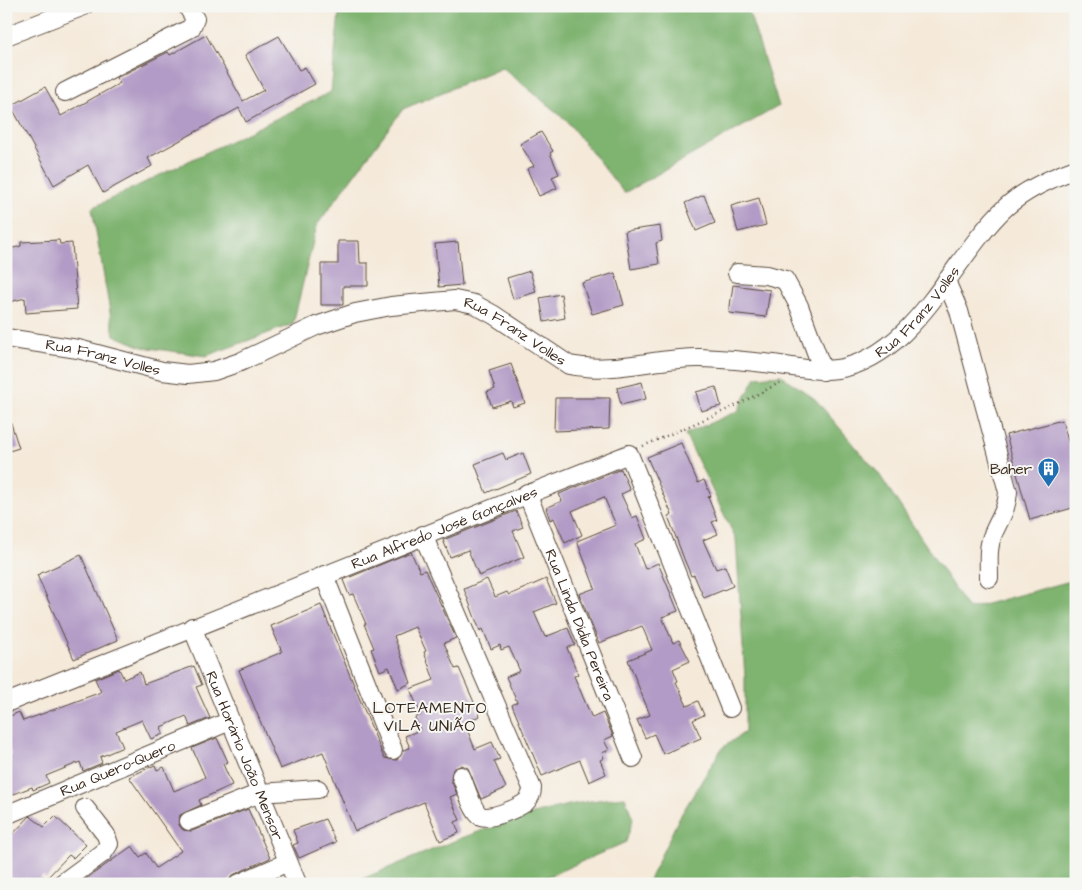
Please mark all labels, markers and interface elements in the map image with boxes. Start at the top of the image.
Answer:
street label: Rua Franz Volles [871,262,965,363]
street label: Rua Franz Volles [462,292,570,371]
street label: Rua Franz Volles [44,334,163,381]
building icon: Baher [1036,457,1060,488]
place label: Baher [990,459,1032,480]
street label: Rua Alfredo José Gonçalves [348,481,541,575]
street label: Rua Linda Dídia Pereira [540,546,619,704]
street label: Rua Horário João Mensor [200,668,288,844]
district label: LOTEAMENTO VILA UNIÃO [373,697,487,737]
street label: Rua Quero-Quero [57,735,179,802]

